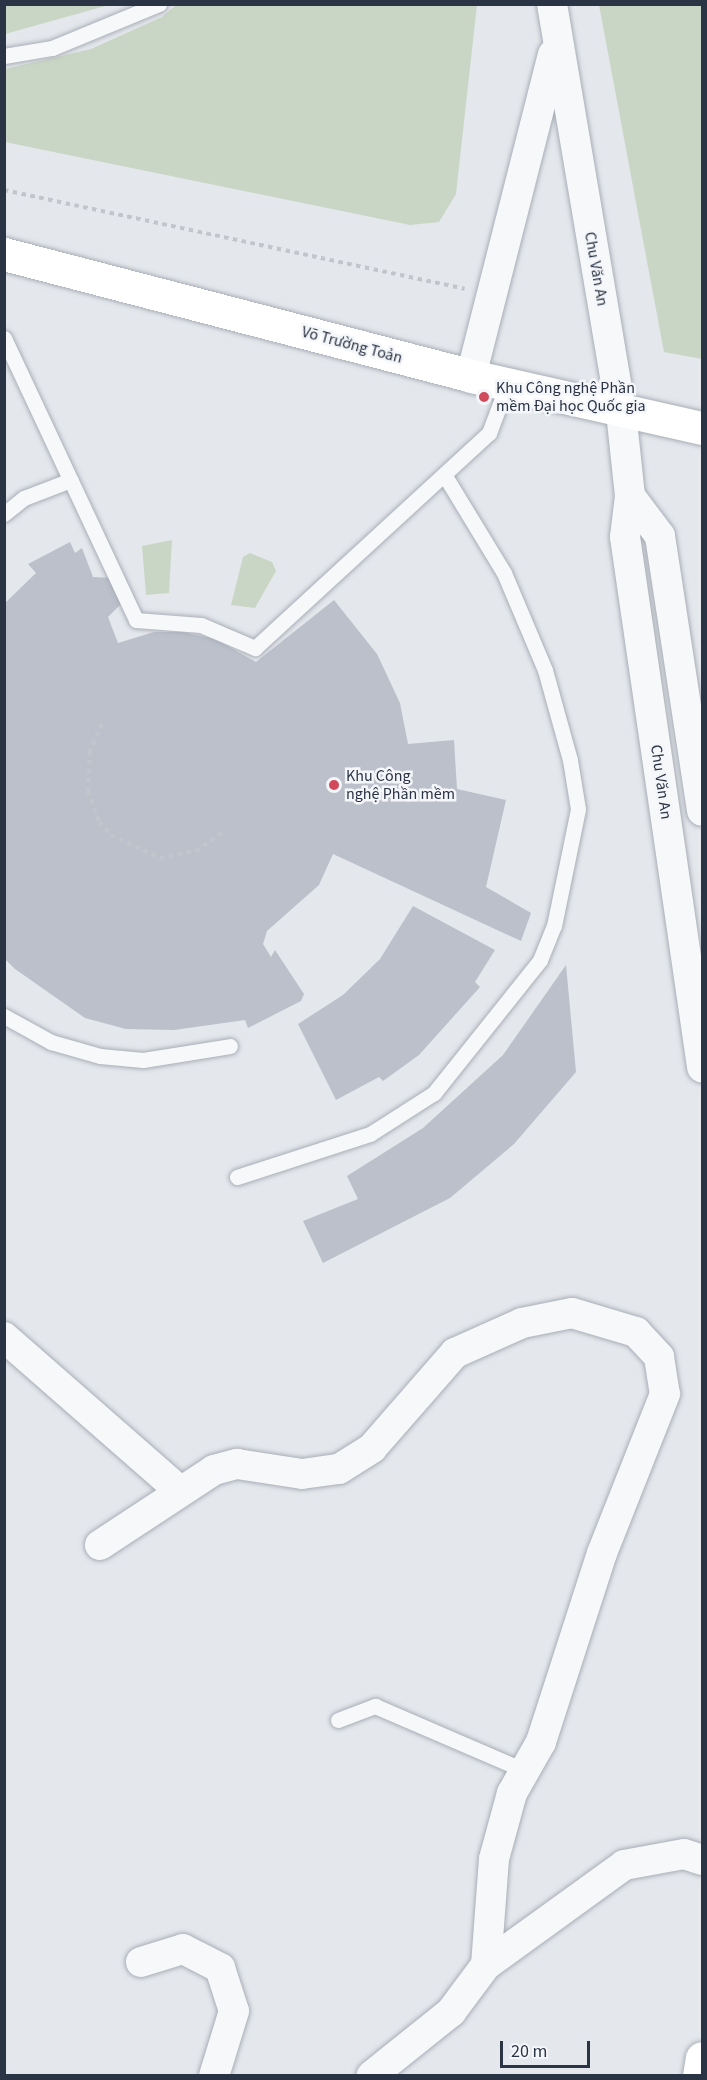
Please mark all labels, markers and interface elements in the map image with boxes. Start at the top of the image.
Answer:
street label: Chu Văn An [580,230,612,308]
street label: Võ Trường Toản [300,322,404,368]
place label: Khu Công nghệ Phần mềm Đại học Quốc gia [496,378,645,416]
marker: Khu Công nghệ Phần mềm Đại học Quốc gia [477,390,491,404]
street label: Chu Văn An [646,743,676,821]
place label: Khu Công nghệ Phần mềm [346,766,455,804]
marker: Khu Công nghệ Phần mềm [327,778,341,792]
scale bar [503,2029,593,2067]
text: 20 m [511,2039,547,2064]

